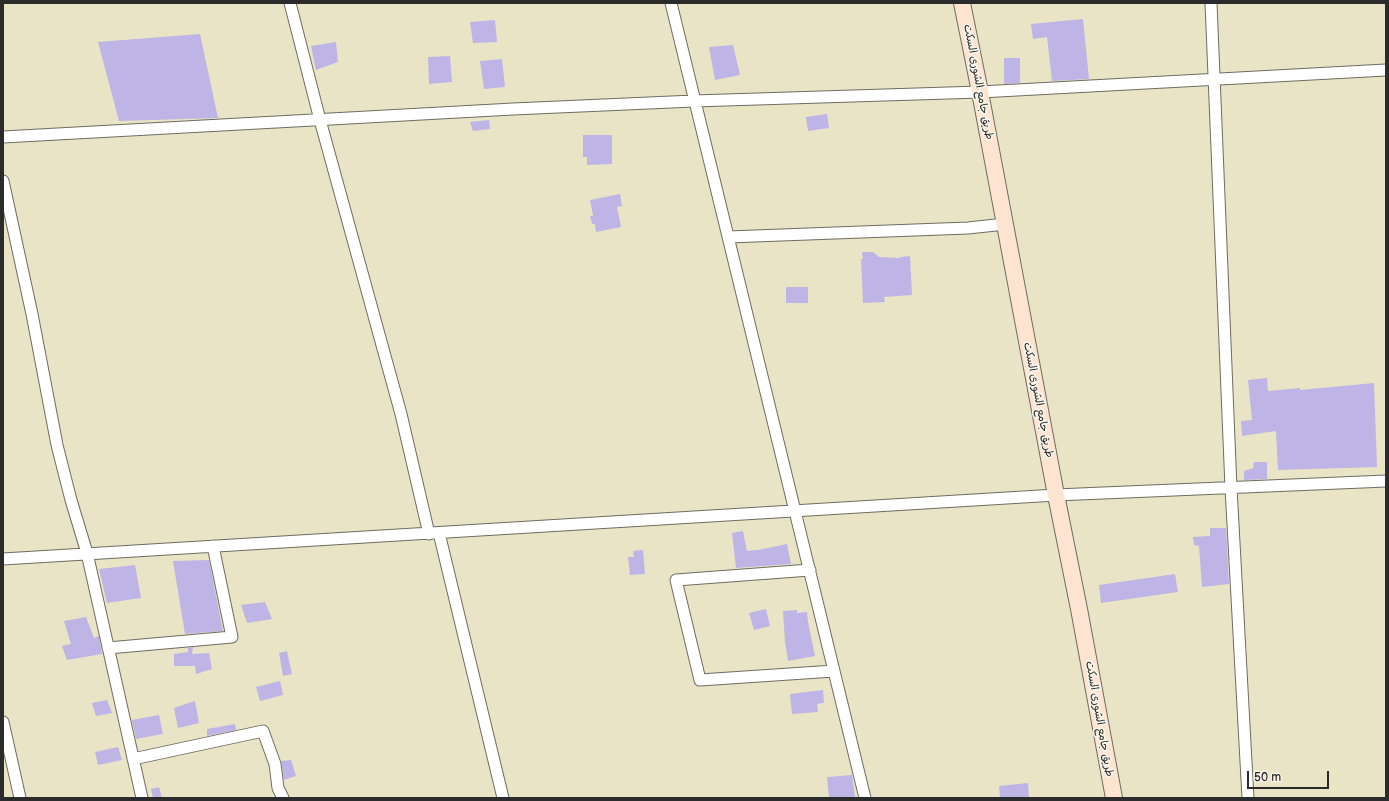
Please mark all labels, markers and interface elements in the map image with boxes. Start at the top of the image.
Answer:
street label: طريق جامع الشورى السكت [960,23,996,141]
street label: طريق جامع الشورى السكت [1020,341,1056,459]
street label: طريق جامع الشورى السكت [1082,660,1116,778]
scale bar [1249,763,1331,789]
text: 50 m [1254,770,1281,785]

